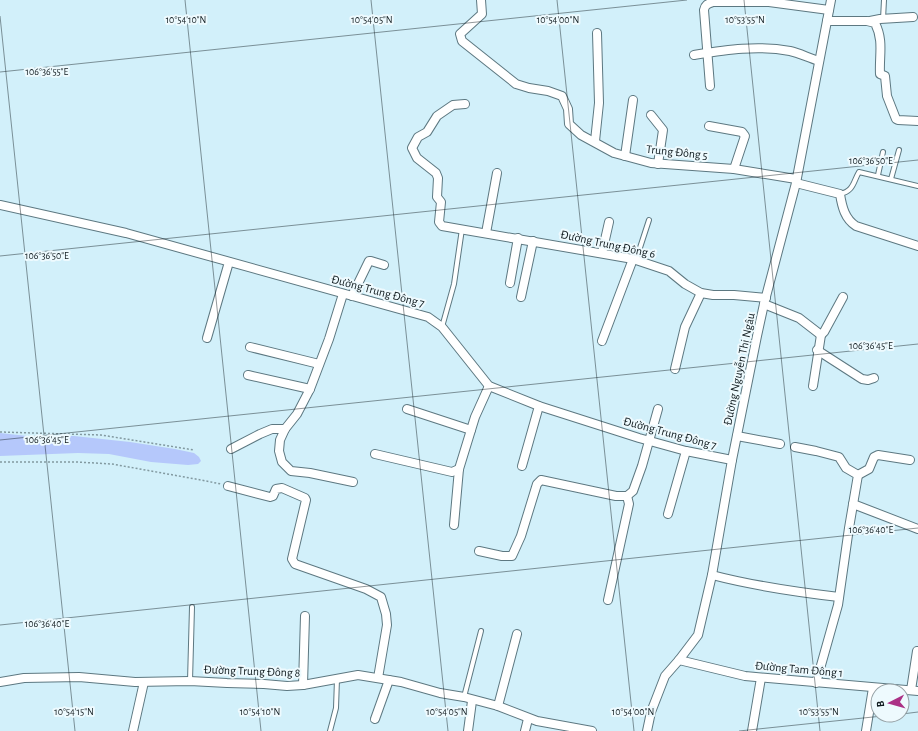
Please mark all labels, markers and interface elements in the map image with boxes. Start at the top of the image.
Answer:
text: 10°54'10"N [166,15,206,25]
text: 10°54'05"N [351,15,393,25]
text: 10°54'00"N [537,15,579,25]
text: 10°53'55"N [725,15,765,25]
text: 106°36'55"E [26,67,69,77]
street label: Trung Đông 5 [646,143,708,161]
text: 106°36'50"E [849,156,893,166]
street label: Đường Trung Đông 6 [559,228,657,260]
text: 106°36'50"E [25,251,69,261]
street label: Đường Trung Đông 7 [330,273,426,309]
street label: Đường Nguyễn Thị Ngâu [720,311,758,427]
text: 106°36'45"E [849,341,893,351]
street label: Đường Trung Đông 7 [622,415,718,451]
text: 106°36'45"E [25,435,69,445]
text: 106°36'40"E [849,525,893,535]
text: 106°36'40"E [25,619,69,629]
street label: Đường Tam Đông 1 [754,659,844,679]
street label: Đường Trung Đông 8 [203,663,301,679]
north arrow [870,683,910,723]
text: B [875,700,886,708]
text: 10°54'15"N [54,707,94,717]
text: 10°54'10"N [240,707,280,717]
text: 10°54'05"N [426,707,468,717]
text: 10°54'00"N [612,707,654,717]
text: 10°53'55"N [799,707,839,717]

